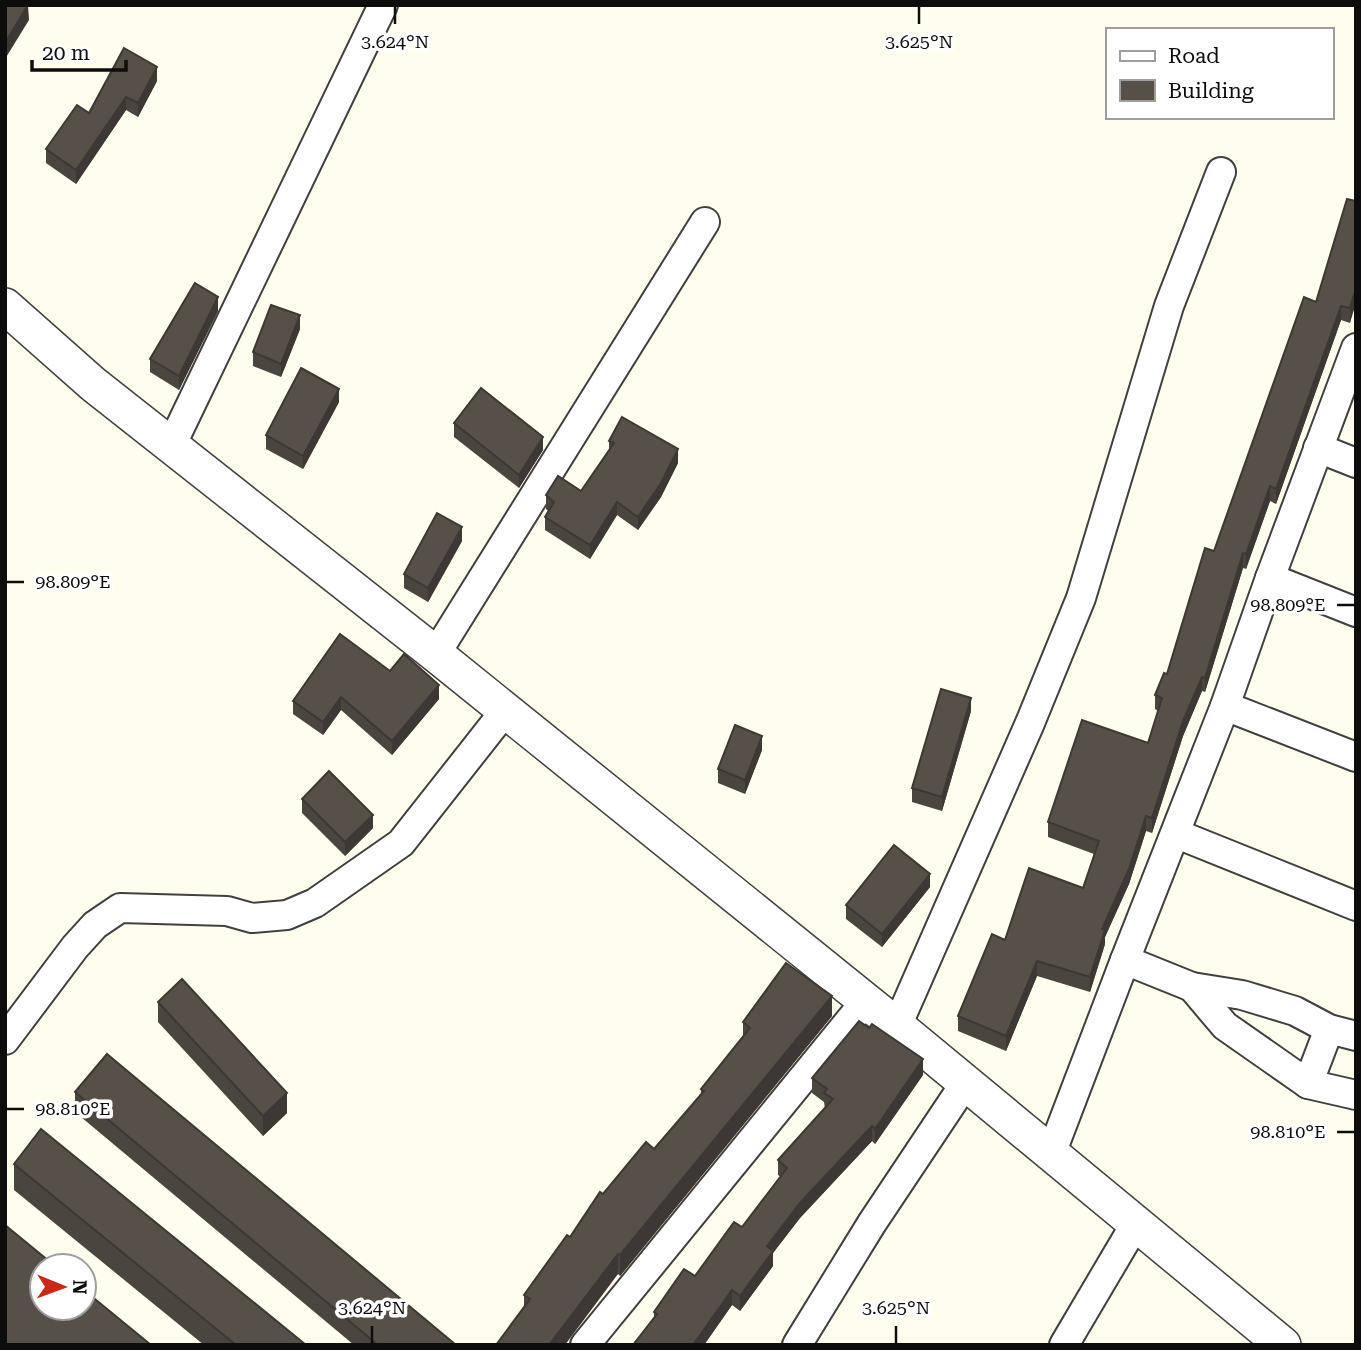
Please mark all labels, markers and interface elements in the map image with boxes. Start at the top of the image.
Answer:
scale bar [32,28,126,72]
legend [1106,28,1333,119]
text: 3.624°N [361,31,429,52]
text: 3.625°N [885,31,953,52]
text: 20 m [42,41,90,65]
text: Road [1168,44,1220,68]
text: Building [1168,79,1254,103]
text: 98.809°E [35,571,111,592]
text: 98.809°E [1250,594,1326,615]
text: 98.810°E [35,1098,111,1119]
text: 98.810°E [1250,1121,1326,1142]
north arrow [28,1252,98,1322]
text: N [68,1280,91,1295]
text: 3.624°N [338,1297,406,1318]
text: 3.625°N [862,1297,930,1318]

